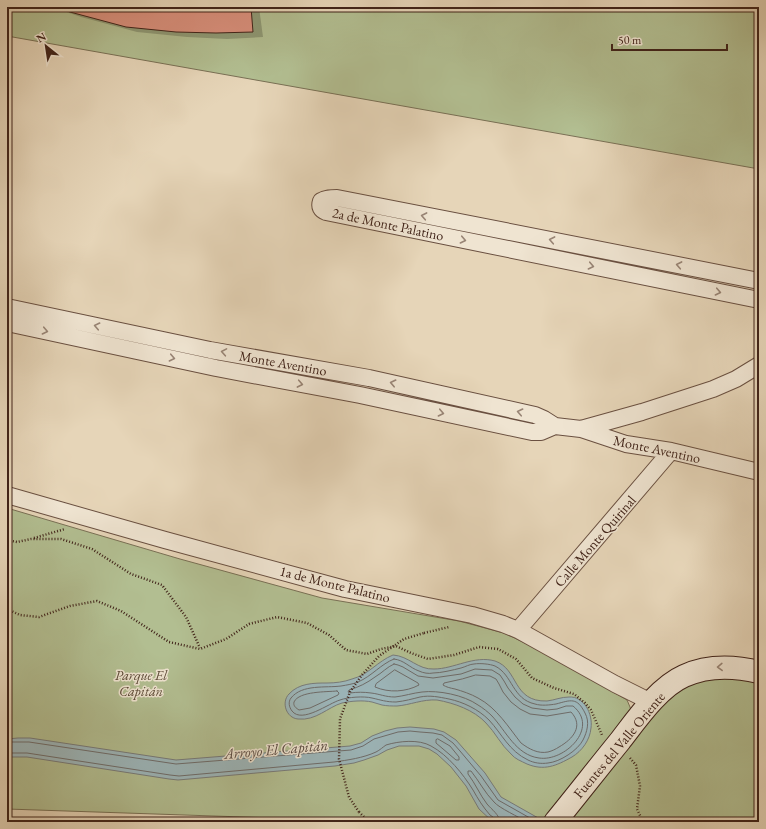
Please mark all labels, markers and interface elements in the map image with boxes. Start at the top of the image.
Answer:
north arrow [26,26,66,66]
scale bar [612,26,727,52]
text: N [34,29,48,46]
text: 50 m [618,32,642,48]
street label: 2a de Monte Palatino [331,203,445,245]
one-way arrow [421,212,427,220]
one-way arrow [460,235,467,243]
one-way arrow [549,237,555,245]
one-way arrow [588,261,594,270]
one-way arrow [676,262,683,270]
one-way arrow [715,288,721,296]
one-way arrow [93,322,100,330]
one-way arrow [42,326,48,334]
street label: Monte Aventino [238,346,328,380]
one-way arrow [221,349,227,357]
one-way arrow [169,354,175,362]
one-way arrow [297,379,303,387]
one-way arrow [390,380,396,388]
one-way arrow [438,408,444,416]
one-way arrow [517,408,523,416]
street label: Monte Aventino [612,431,702,467]
street label: Calle Monte Quirinal [550,491,640,591]
street label: 1a de Monte Palatino [278,562,392,606]
one-way arrow [717,663,723,672]
park label: Parque El Capitán [115,666,168,700]
street label: Fuentes del Valle Oriente [569,688,669,802]
water label: Arroyo El Capitán [222,735,329,763]

